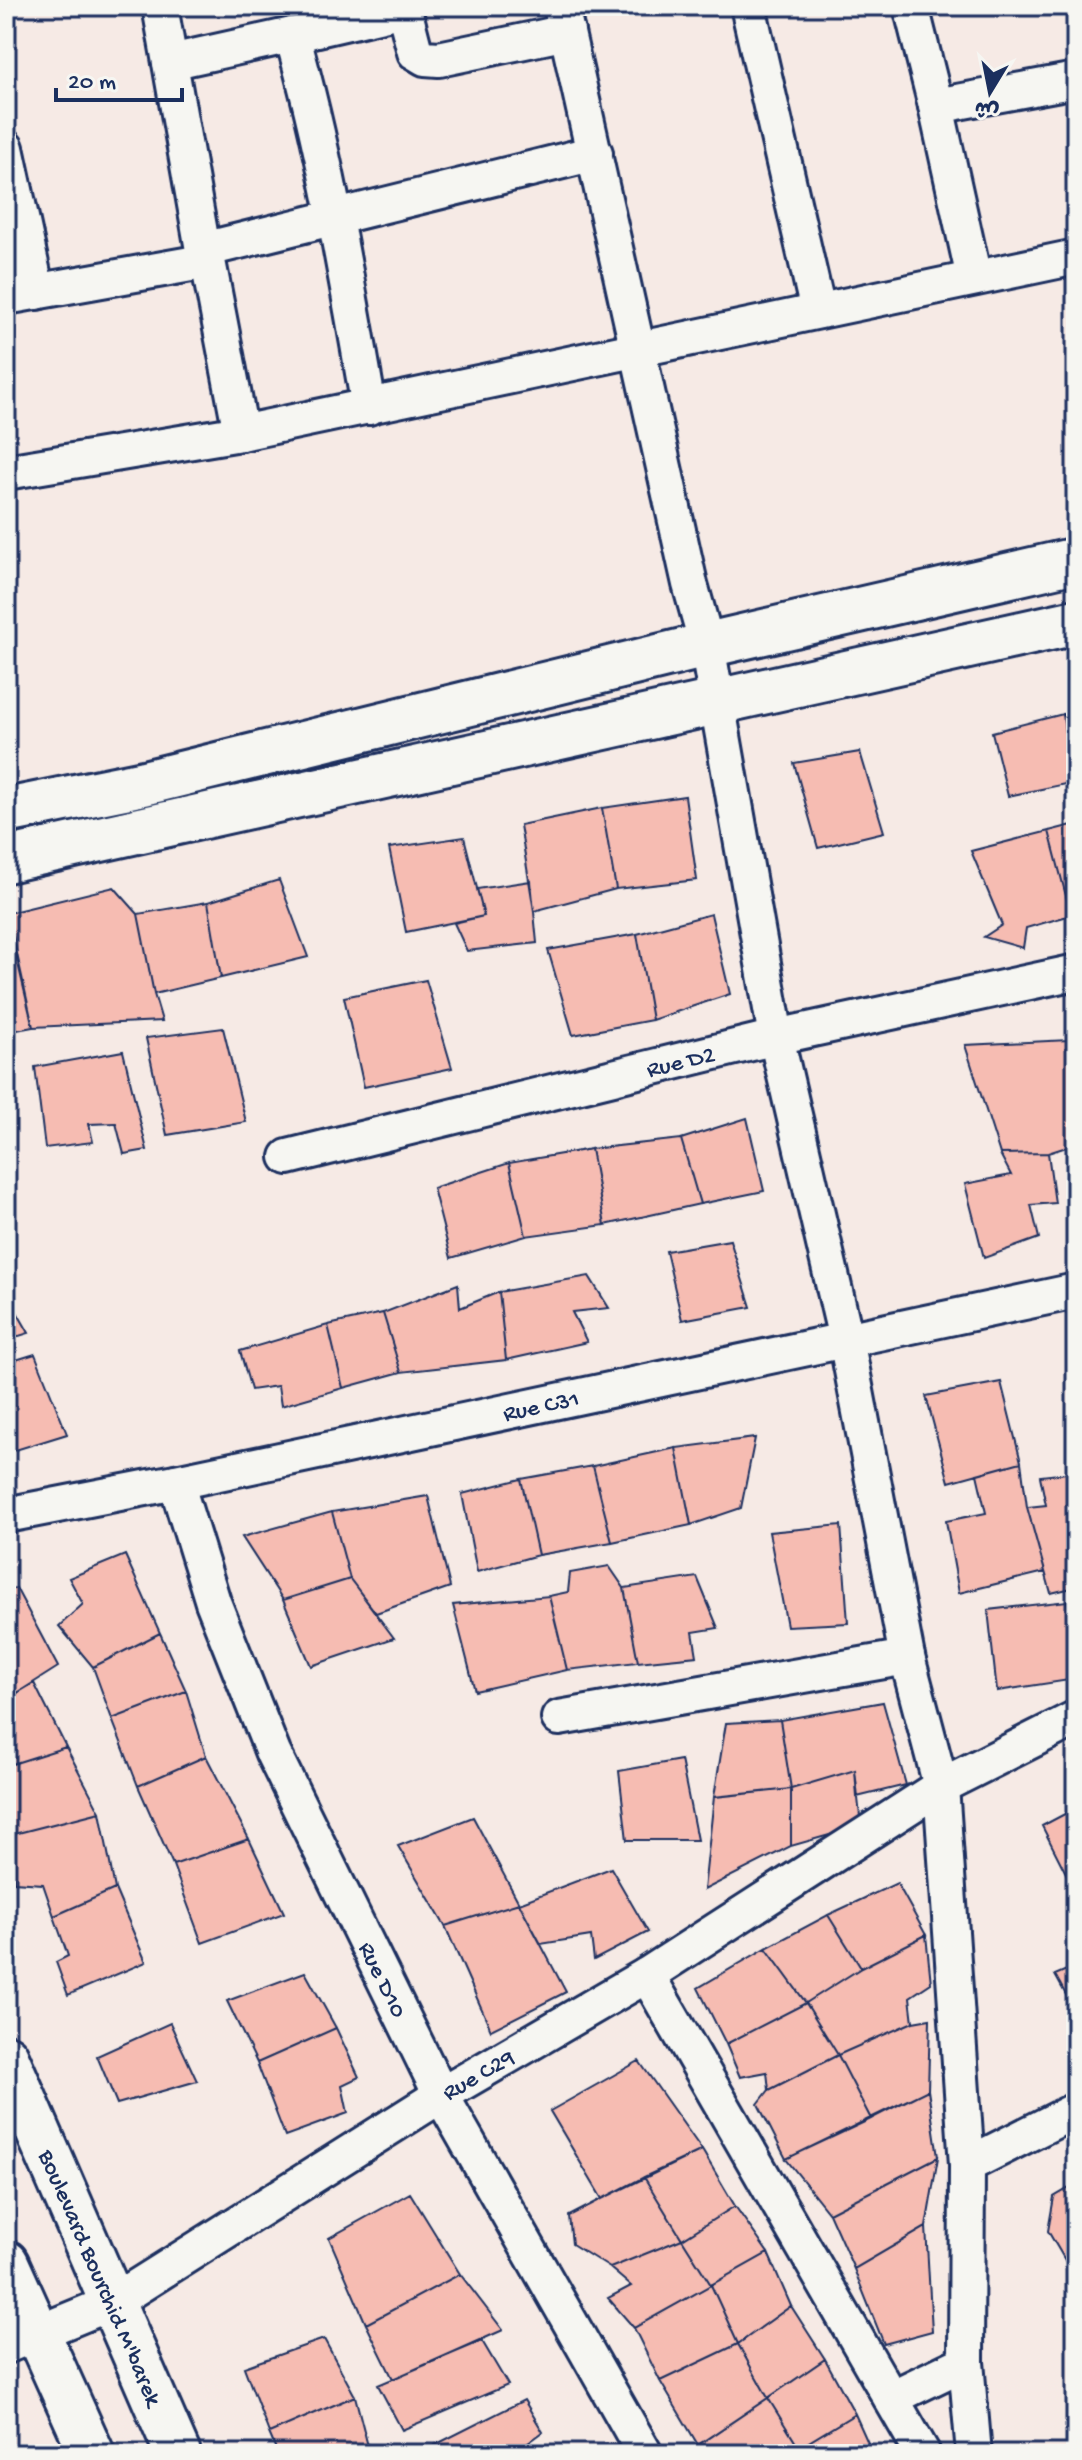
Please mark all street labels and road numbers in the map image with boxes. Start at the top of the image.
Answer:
street label: Rue D2 [644,1042,719,1086]
street label: Rue C31 [501,1386,582,1430]
street label: Rue D10 [350,1938,412,2023]
street label: Rue C29 [438,2044,521,2109]
street label: Boulevard Bourchid M'barek [29,2145,167,2413]

